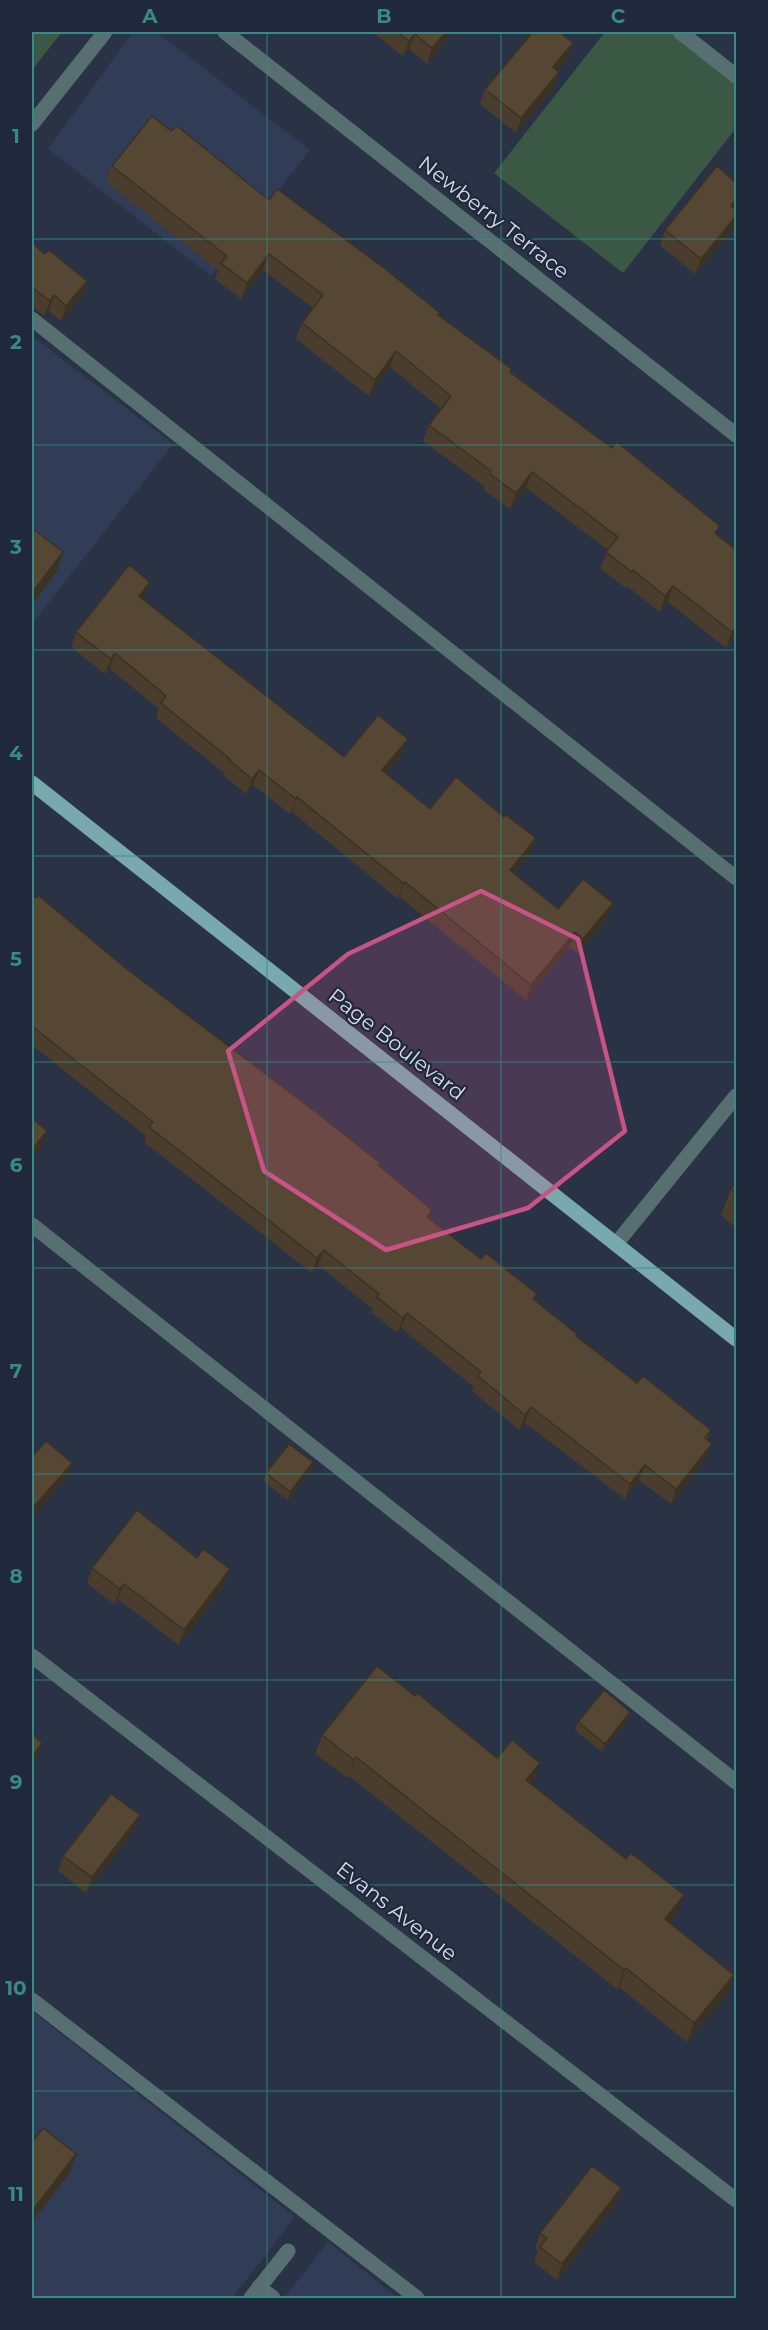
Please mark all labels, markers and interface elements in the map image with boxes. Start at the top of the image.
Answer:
text: A [141,4,158,28]
text: B [376,4,392,28]
text: C [611,4,626,28]
text: 1 [12,124,20,148]
street label: Newberry Terrace [414,150,574,284]
text: 2 [10,330,22,354]
text: 3 [9,535,22,559]
text: 4 [9,741,23,765]
text: 5 [10,947,22,971]
street label: Page Boulevard [324,983,470,1105]
text: 6 [10,1153,23,1177]
text: 7 [10,1359,22,1383]
text: 8 [9,1564,23,1588]
text: 9 [10,1770,22,1794]
street label: Evans Avenue [332,1856,462,1966]
text: 10 [5,1976,27,2000]
text: 11 [8,2182,24,2206]

